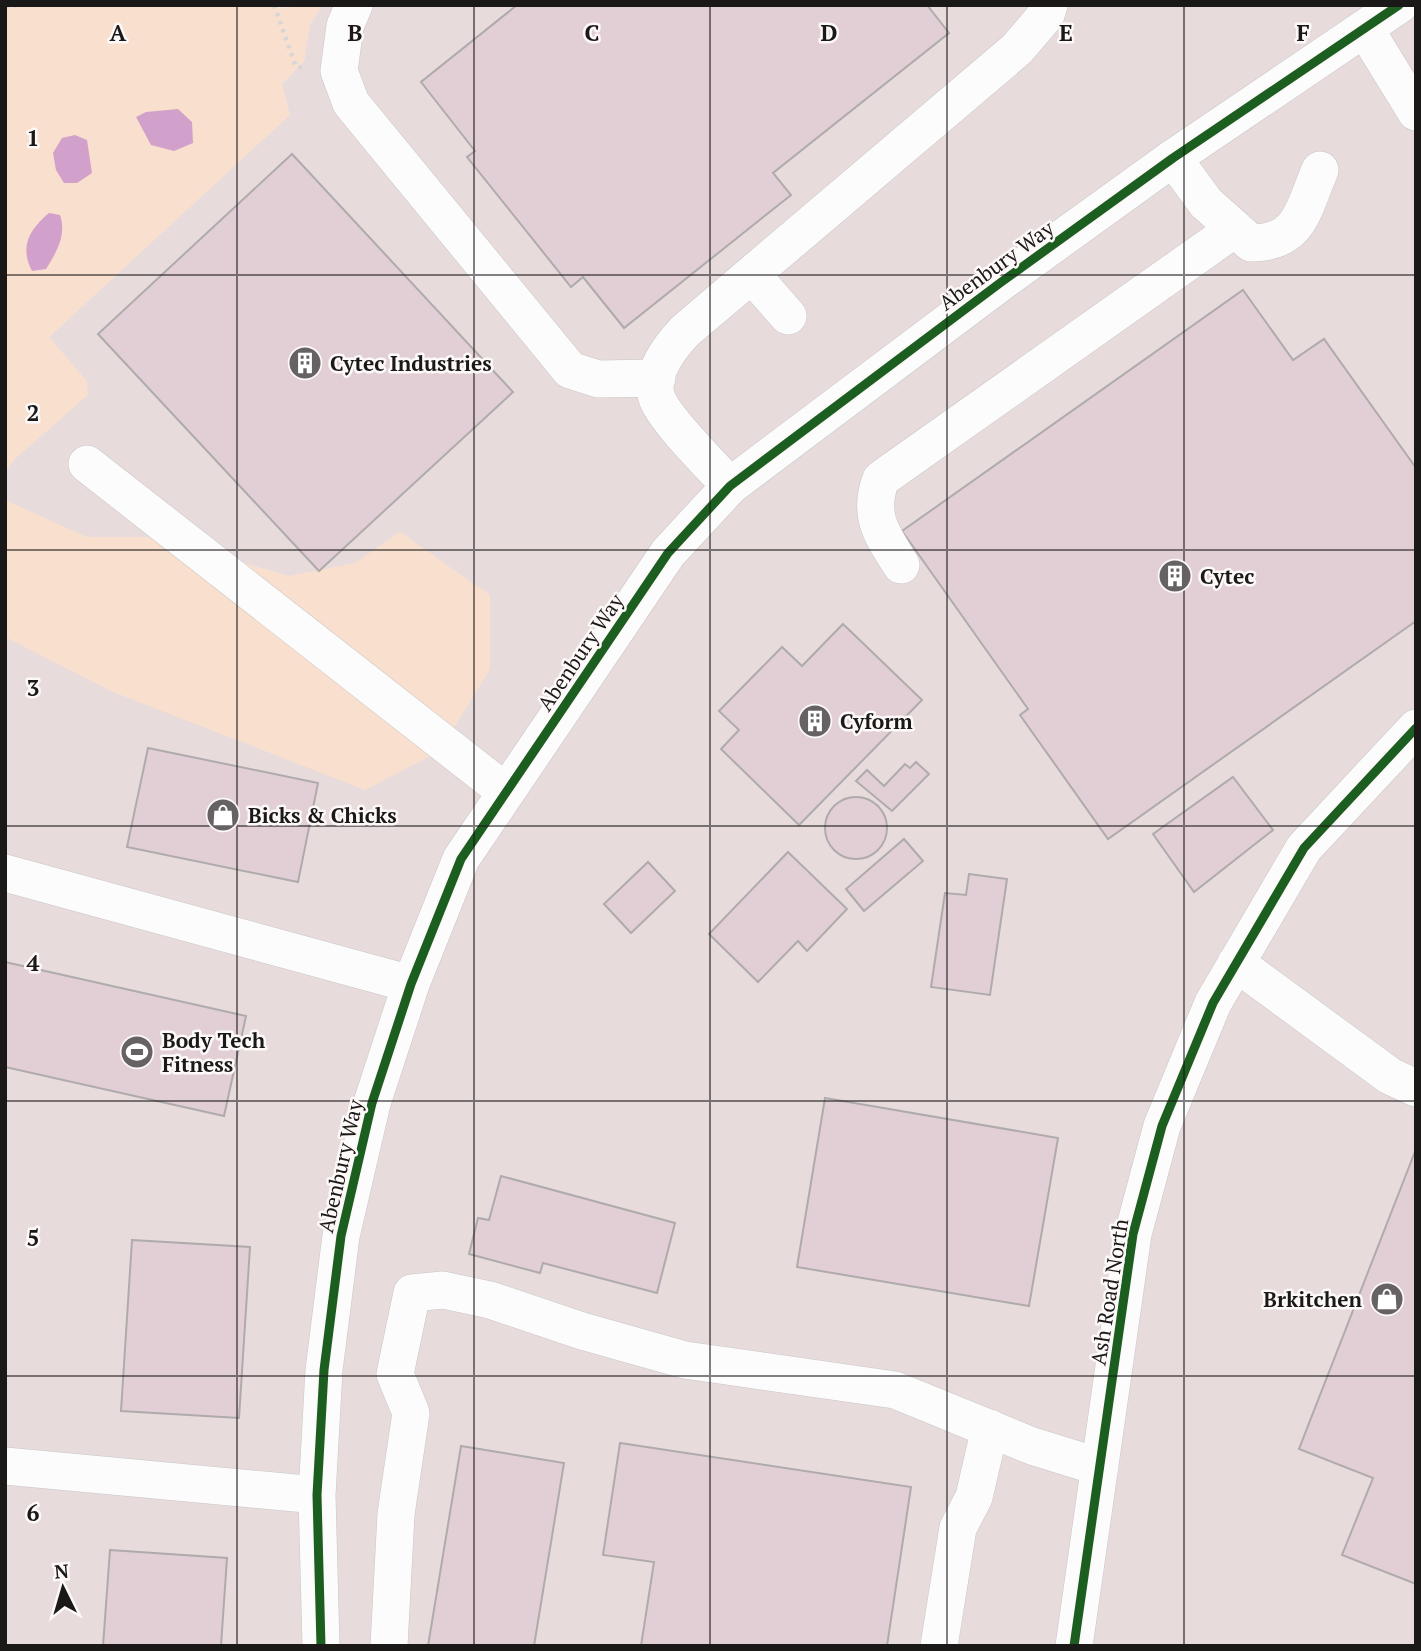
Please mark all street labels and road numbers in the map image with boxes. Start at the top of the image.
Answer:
street label: Abenbury Way [933,214,1060,316]
street label: Abenbury Way [530,588,630,716]
street label: Abenbury Way [311,1096,369,1235]
street label: Ash Road North [1084,1217,1134,1367]

